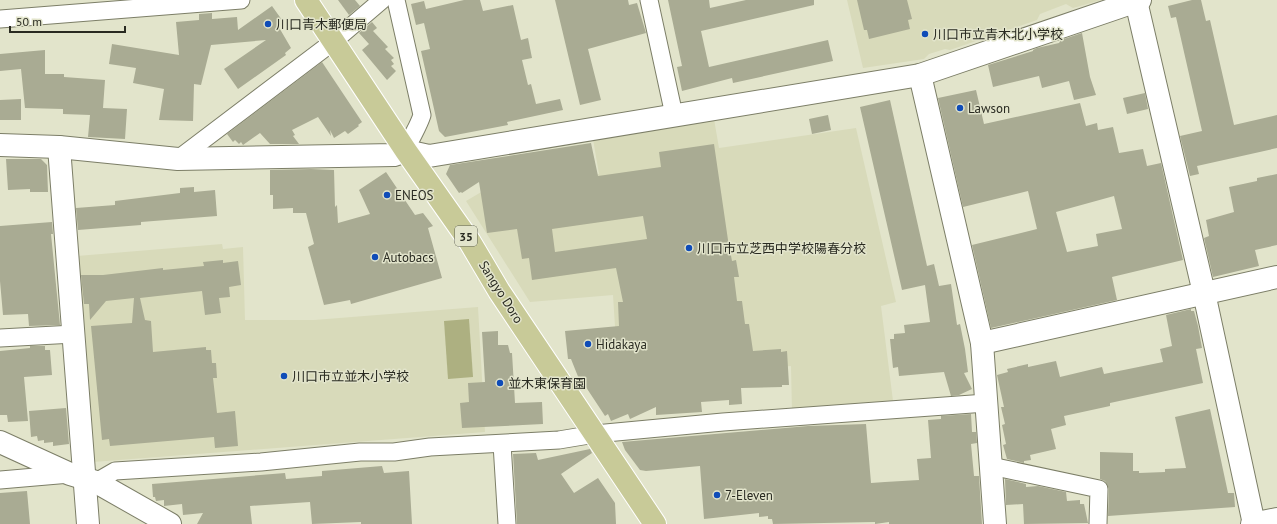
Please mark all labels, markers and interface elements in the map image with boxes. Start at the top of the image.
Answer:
scale bar [10,8,125,34]
text: 50 m [16,14,42,29]
place label: 川口青木郵便局 [276,16,367,33]
marker: 川口青木郵便局 [263,19,273,29]
place label: 川口市立青木北小学校 [933,26,1063,43]
marker: 川口市立青木北小学校 [920,29,930,39]
place label: Lawson [968,100,1010,117]
marker: Lawson [955,103,965,113]
place label: ENEOS [395,187,434,204]
marker: ENEOS [382,190,392,200]
road number: 35 [455,226,477,246]
place label: 川口市立芝西中学校陽春分校 [697,240,866,257]
marker: 川口市立芝西中学校陽春分校 [684,243,694,253]
place label: Autobacs [383,249,434,266]
marker: Autobacs [370,252,380,262]
street label: Sangyo Doro [475,258,527,326]
place label: Hidakaya [596,336,647,353]
marker: Hidakaya [583,339,593,349]
place label: 川口市立並木小学校 [292,368,409,385]
marker: 川口市立並木小学校 [279,371,289,381]
place label: 並木東保育園 [508,375,586,392]
marker: 並木東保育園 [495,378,505,388]
place label: 7-Eleven [725,487,773,504]
marker: 7-Eleven [712,490,722,500]

